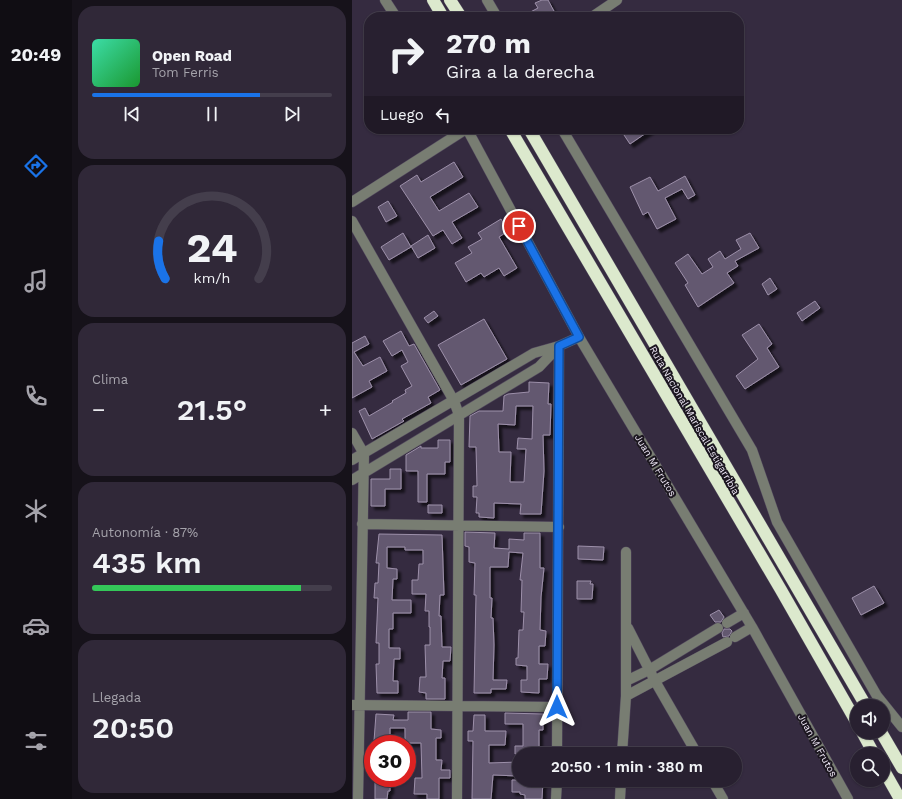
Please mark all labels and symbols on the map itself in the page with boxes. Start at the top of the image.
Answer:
pin [502,209,536,243]
street label: Ruta Nacional Mariscal Estigarribia [647,344,742,497]
street label: Juan M Frutos [633,432,678,498]
position arrow [536,686,578,728]
street label: Juan M Frutos [796,712,839,779]
speed limit sign: 30 [364,735,416,787]

